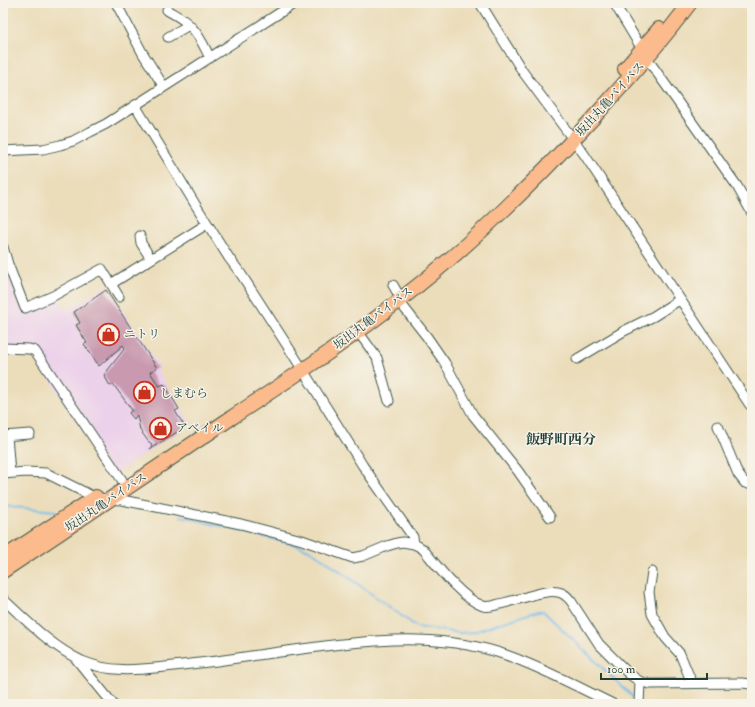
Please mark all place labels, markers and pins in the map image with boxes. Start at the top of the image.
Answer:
shop icon: ニトリ [95,321,121,347]
place label: ニトリ [124,327,160,342]
shop icon: しまむら [131,380,157,406]
place label: しまむら [160,386,208,401]
shop icon: アベイル [147,415,173,441]
place label: アベイル [176,421,224,436]

